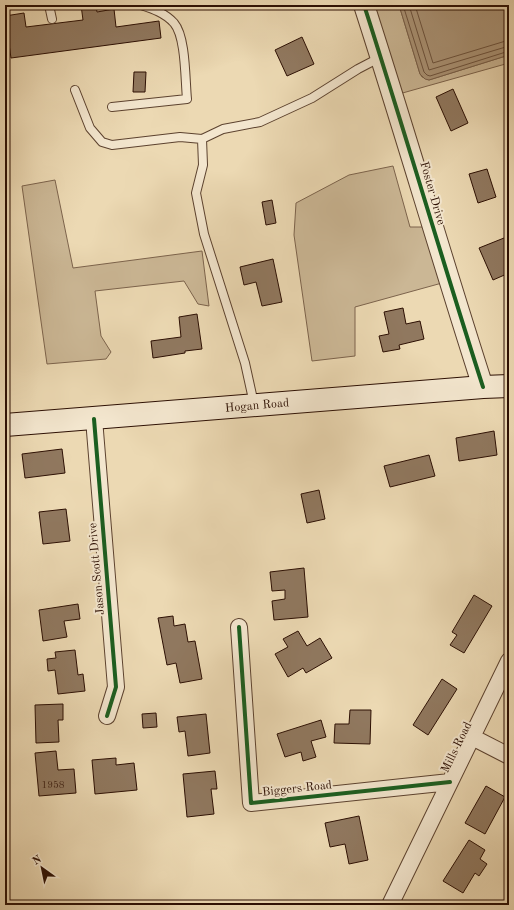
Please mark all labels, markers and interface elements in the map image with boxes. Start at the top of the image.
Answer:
street label: Foster Drive [417,160,447,227]
street label: Hogan Road [224,397,290,415]
street label: Jason Scott Drive [87,522,107,616]
street label: Mills Road [439,720,474,775]
street label: Biggers Road [262,779,333,799]
house number: 1958 [41,780,65,790]
north arrow [22,848,62,888]
text: N [31,854,44,868]

